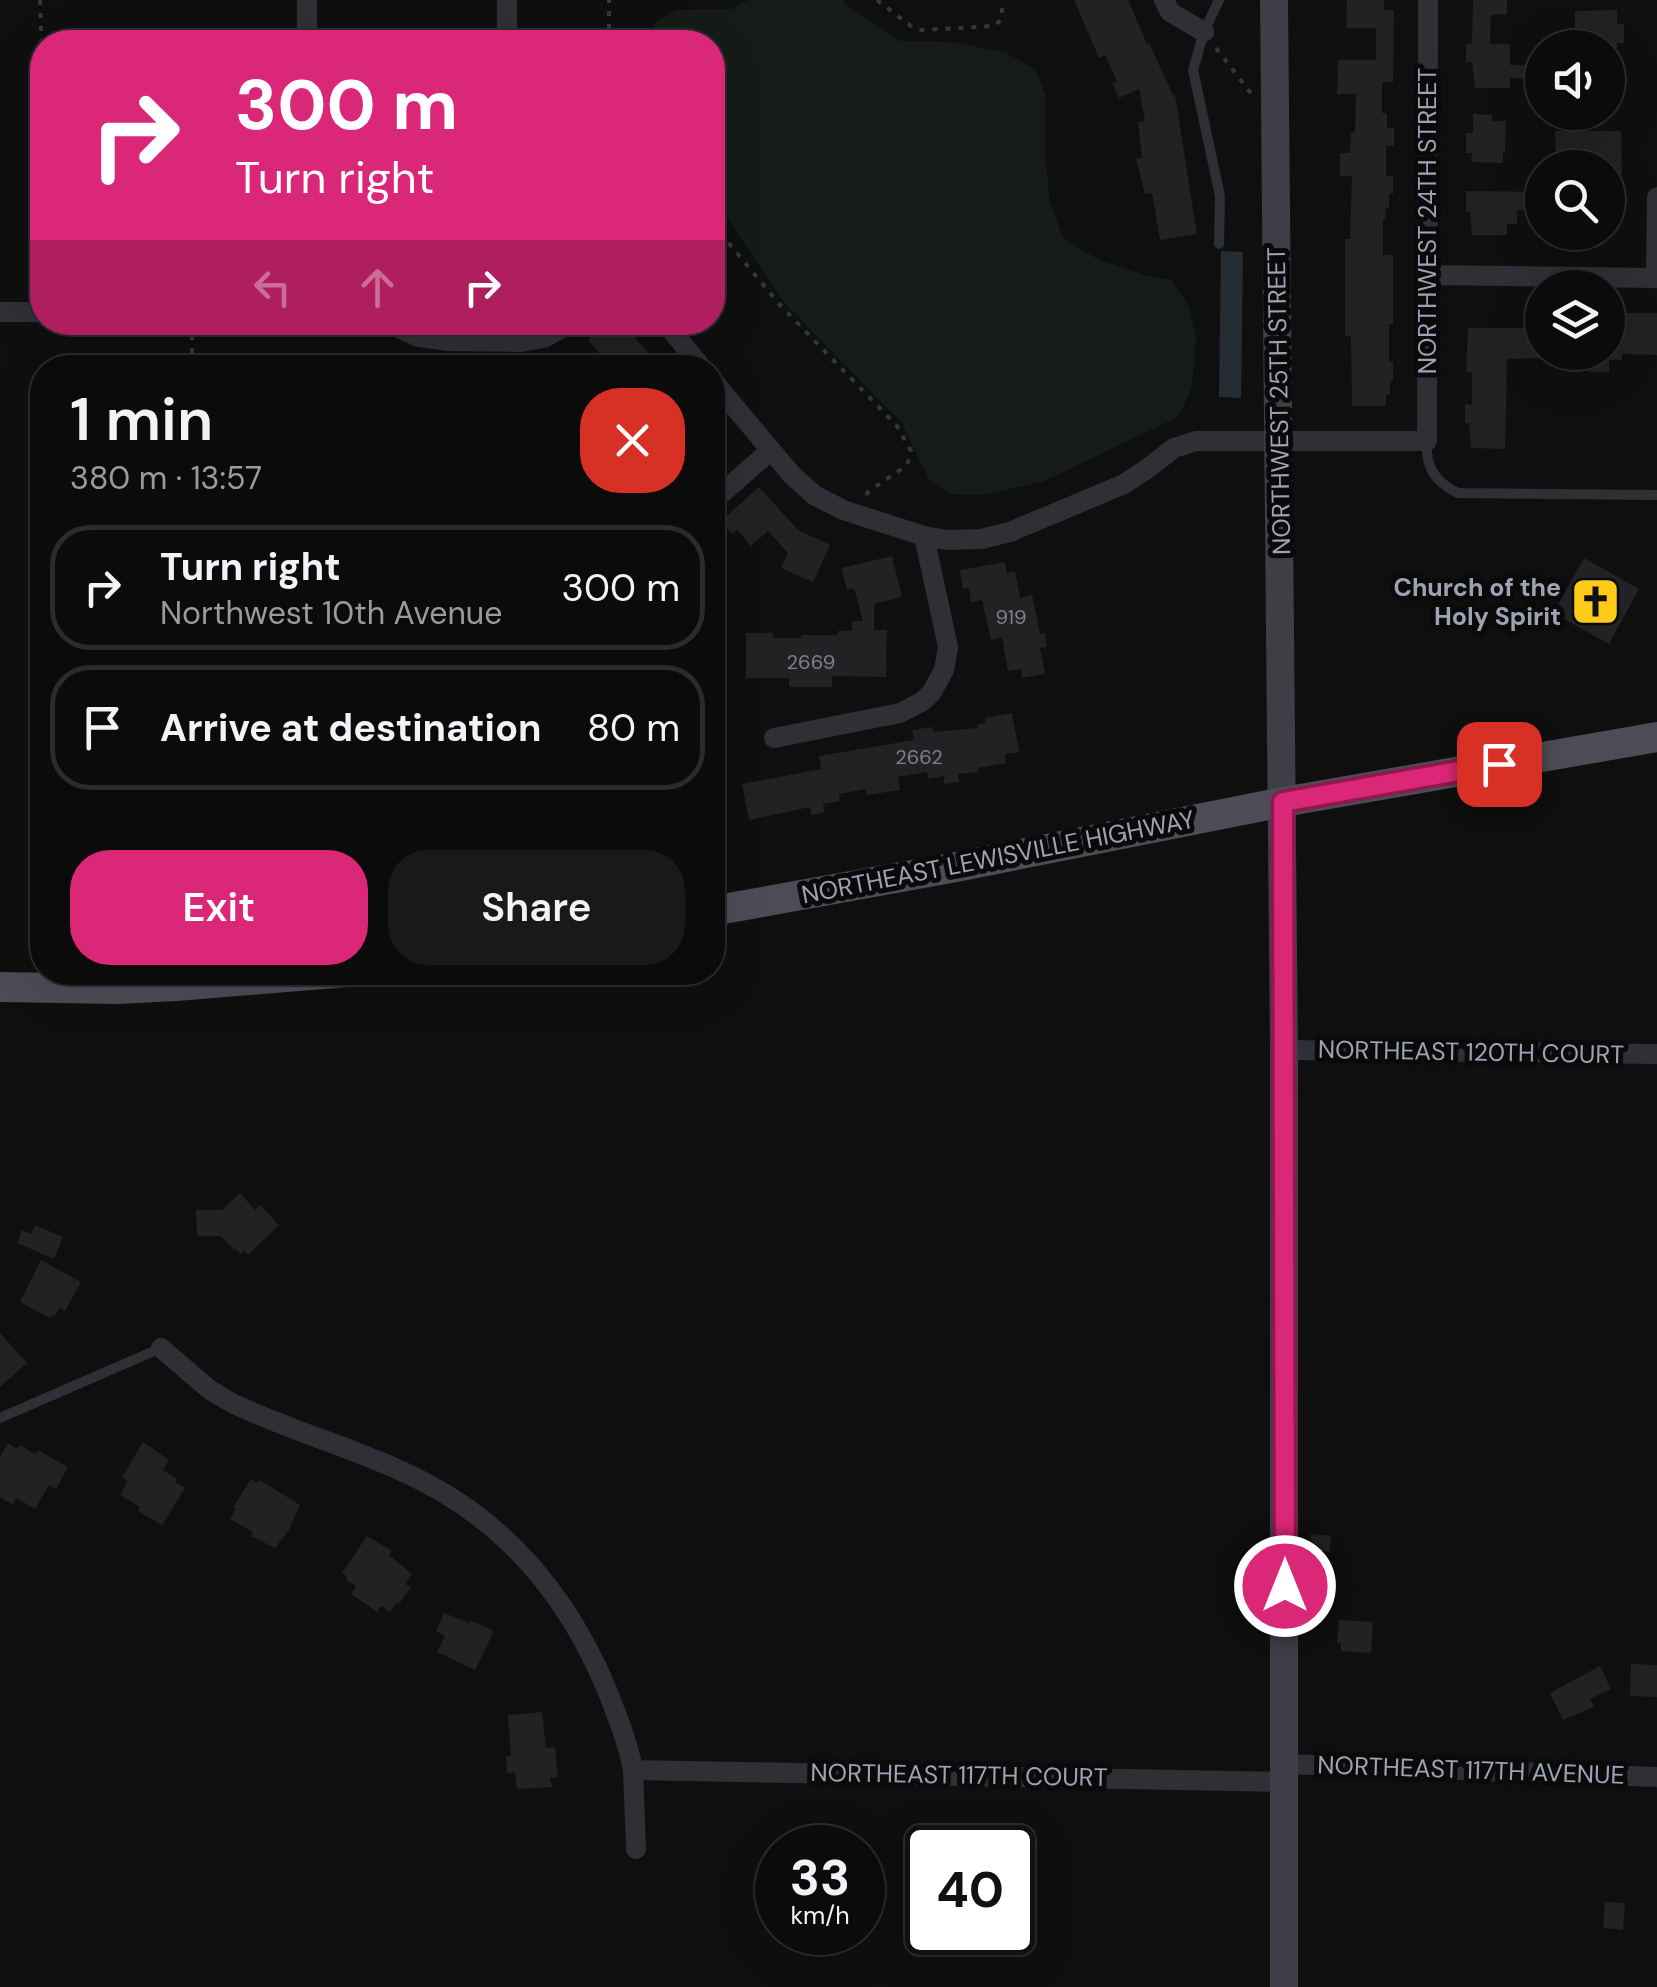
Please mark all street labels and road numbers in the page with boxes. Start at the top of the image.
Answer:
street label: NORTHWEST 24TH STREET [1411,68,1444,374]
street label: NORTHWEST 25TH STREET [1260,247,1298,555]
street label: NORTHEAST LEWISVILLE HIGHWAY [799,803,1197,911]
street label: NORTHEAST 120TH COURT [1318,1033,1624,1071]
street label: NORTHEAST 117TH AVENUE [1317,1748,1625,1792]
street label: NORTHEAST 117TH COURT [810,1756,1108,1794]

